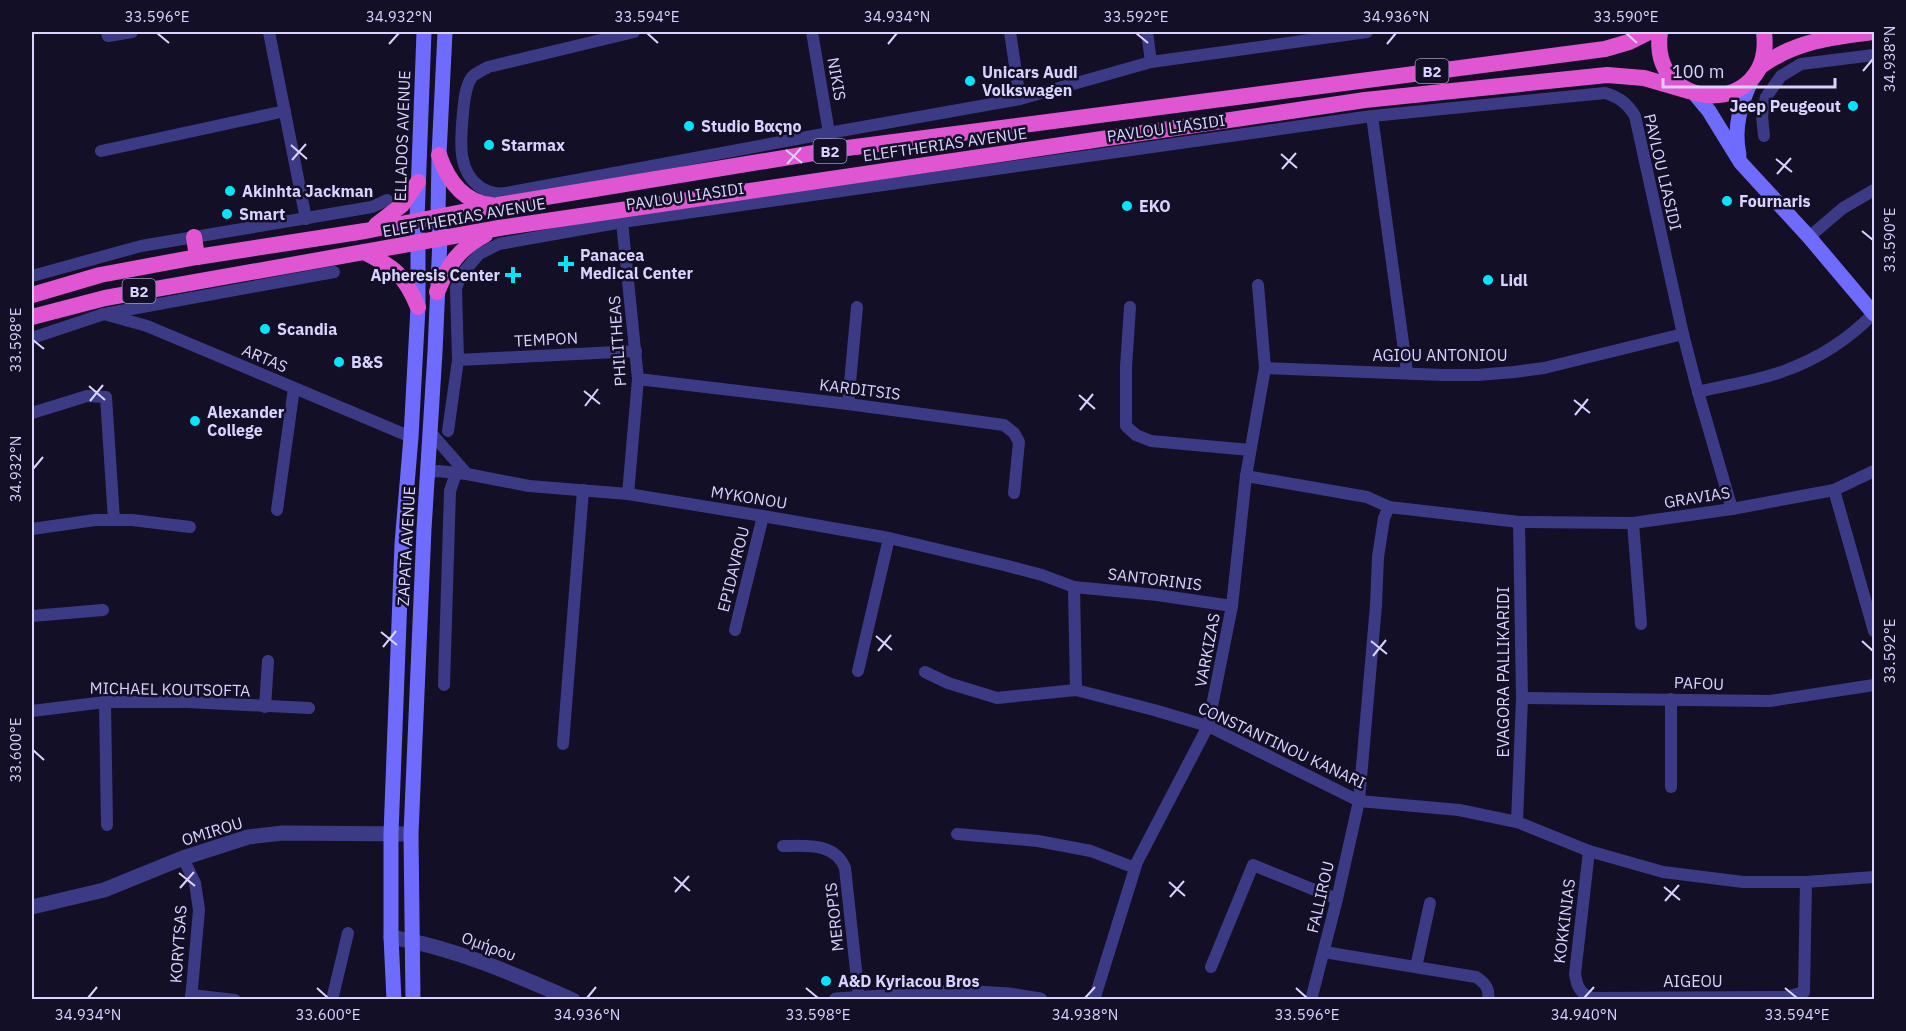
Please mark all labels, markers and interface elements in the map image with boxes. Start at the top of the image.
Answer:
text: 33.596°E [125,7,189,26]
text: 34.932°N [366,7,432,26]
text: 33.594°E [615,7,679,26]
text: 34.934°N [864,7,930,26]
text: 33.592°E [1104,7,1168,26]
text: 34.936°N [1363,7,1429,26]
text: 33.590°E [1594,7,1658,26]
text: 34.938°N [1880,26,1899,92]
scale bar [1663,51,1836,89]
street label: NIKIS [823,56,851,102]
road number: B2 [1416,59,1448,83]
text: 100 m [1672,60,1724,83]
place label: Unicars Audi Volkswagen [982,62,1078,100]
street label: ELLADOS AVENUE [390,70,414,202]
marker: Unicars Audi Volkswagen [963,74,977,88]
place label: Jeep Peugeout [1729,96,1841,116]
marker: Jeep Peugeout [1846,99,1860,113]
street label: PAVLOU LIASIDI [1106,110,1226,146]
street label: PAVLOU LIASIDI [1640,112,1686,232]
place label: Studio Βαςηο [701,116,802,136]
marker: Studio Βαςηο [682,119,696,133]
street label: ELEFTHERIAS AVENUE [862,123,1028,165]
place label: Starmax [501,135,565,155]
marker: Starmax [482,138,496,152]
road number: B2 [814,139,846,163]
street label: PAVLOU LIASIDI [625,178,745,214]
place label: Αkinhta Jackman [242,181,373,201]
marker: Αkinhta Jackman [223,184,237,198]
place label: Fournaris [1739,191,1811,211]
street label: ELEFTHERIAS AVENUE [381,193,547,241]
marker: Fournaris [1720,194,1734,208]
place label: EKO [1139,196,1171,216]
marker: EKO [1120,199,1134,213]
place label: Smart [239,204,285,224]
marker: Smart [220,207,234,221]
text: 33.590°E [1880,208,1899,272]
place label: Panacea Medical Center [580,245,693,283]
marker: Panacea Medical Center [557,255,575,273]
place label: Apheresis Center [370,265,501,285]
marker: Apheresis Center [504,266,522,284]
place label: Lidl [1500,270,1528,290]
marker: Lidl [1481,273,1495,287]
road number: B2 [122,279,156,303]
street label: PHILITHEAS [604,295,630,387]
text: 33.598°E [6,308,25,372]
place label: Scandia [277,319,337,339]
marker: Scandia [258,322,272,336]
street label: TEMPON [514,327,578,351]
street label: ARTAS [239,339,291,377]
street label: AGIOU ANTONIOU [1372,345,1508,365]
place label: B&S [351,352,383,372]
marker: B&S [332,355,346,369]
street label: KARDITSIS [818,374,902,404]
place label: Alexander College [207,402,285,440]
marker: Alexander College [188,414,202,428]
text: 34.932°N [6,436,25,502]
street label: MYKONOU [709,481,789,513]
street label: GRAVIAS [1663,482,1731,512]
street label: ZAPATA AVENUE [393,486,419,606]
street label: EPIDAVROU [713,524,753,614]
street label: SANTORINIS [1107,563,1203,595]
street label: EVAGORA PALLIKARIDI [1493,587,1513,757]
street label: VARKIZAS [1190,611,1224,689]
text: 33.592°E [1880,619,1899,683]
street label: PAFOU [1674,672,1724,694]
street label: MICHAEL KOUTSOFTA [89,678,251,700]
street label: CONSTANTINOU KANARI [1195,697,1369,793]
text: 33.600°E [6,718,25,782]
street label: OMIROU [179,812,245,850]
street label: FALLIROU [1302,859,1338,935]
street label: KOKKINIAS [1549,878,1579,964]
street label: MEROPIS [820,882,848,952]
street label: KORYTSAS [165,904,191,984]
street label: Ομήρου [459,927,519,965]
place label: A&D Kyriacou Bros [838,971,979,991]
street label: AIGEOU [1663,971,1723,991]
marker: A&D Kyriacou Bros [819,974,833,988]
text: 34.934°N [55,1005,121,1024]
text: 33.600°E [296,1005,360,1024]
text: 34.936°N [554,1005,620,1024]
text: 33.598°E [786,1005,850,1024]
text: 34.938°N [1052,1005,1118,1024]
text: 33.596°E [1275,1005,1339,1024]
text: 34.940°N [1551,1005,1617,1024]
text: 33.594°E [1765,1005,1829,1024]

